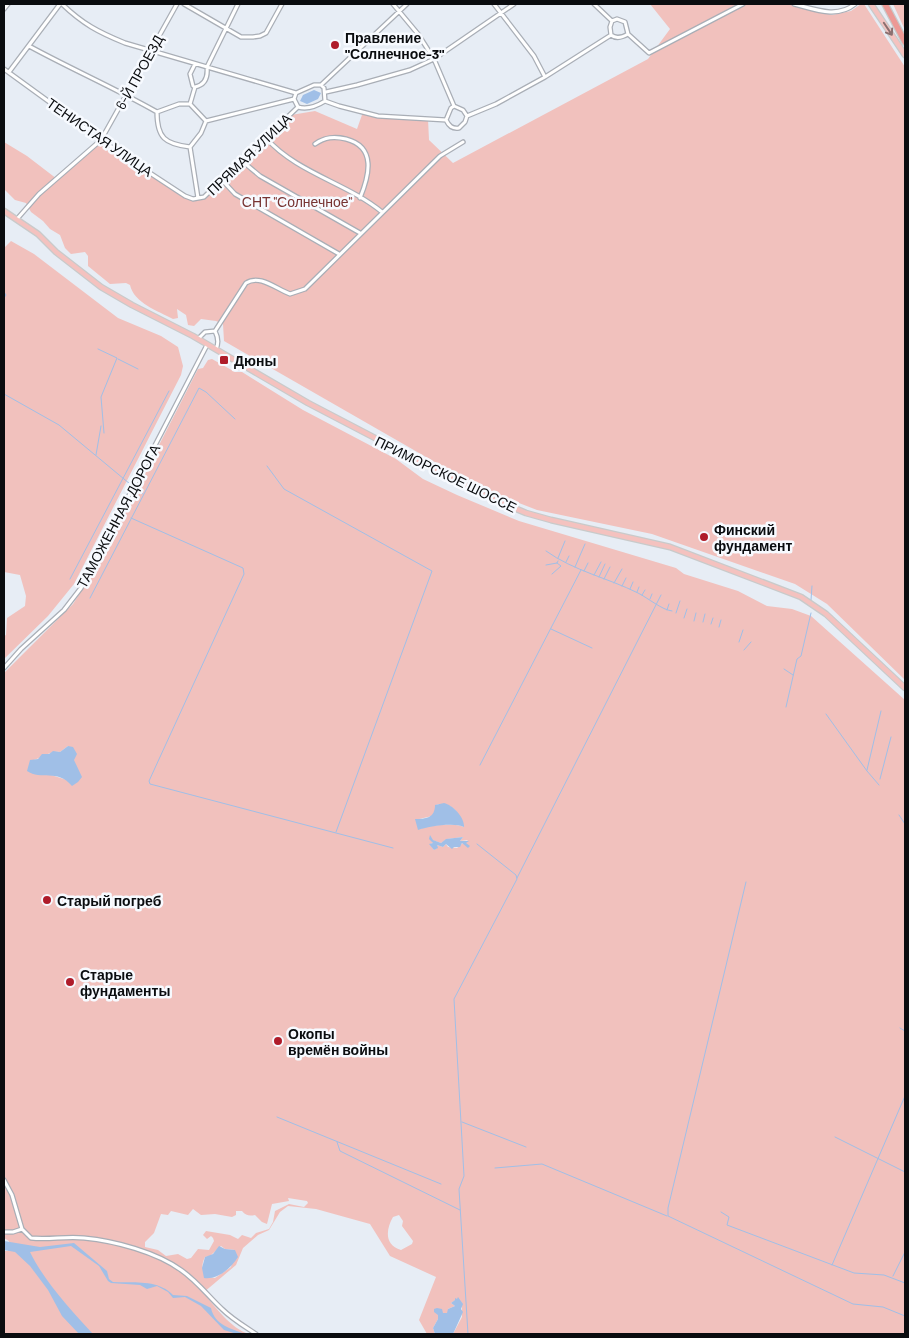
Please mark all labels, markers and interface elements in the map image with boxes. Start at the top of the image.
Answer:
one-way arrow [883,22,893,36]
place label: Правление "Солнечное-3" [345,29,444,62]
street label: 6-Й ПРОЕЗД [112,31,167,112]
marker: Правление "Солнечное-3" [329,39,341,51]
street label: ТЕНИСТАЯ УЛИЦА [44,94,157,180]
street label: ПРЯМАЯ УЛИЦА [203,109,295,198]
park label: СНТ "Солнечное" [242,193,352,210]
place label: Дюны [234,352,276,369]
marker: Дюны [218,354,230,366]
street label: ПРИМОРСКОЕ ШОССЕ [372,432,520,516]
street label: ТАМОЖЕННАЯ ДОРОГА [73,440,164,591]
place label: Финский фундамент [714,521,793,554]
marker: Финский фундамент [698,531,710,543]
place label: Старый погреб [57,892,162,909]
marker: Старый погреб [41,894,53,906]
place label: Старые фундаменты [80,966,170,999]
marker: Старые фундаменты [64,976,76,988]
place label: Окопы времён войны [288,1025,388,1058]
marker: Окопы времён войны [272,1035,284,1047]

